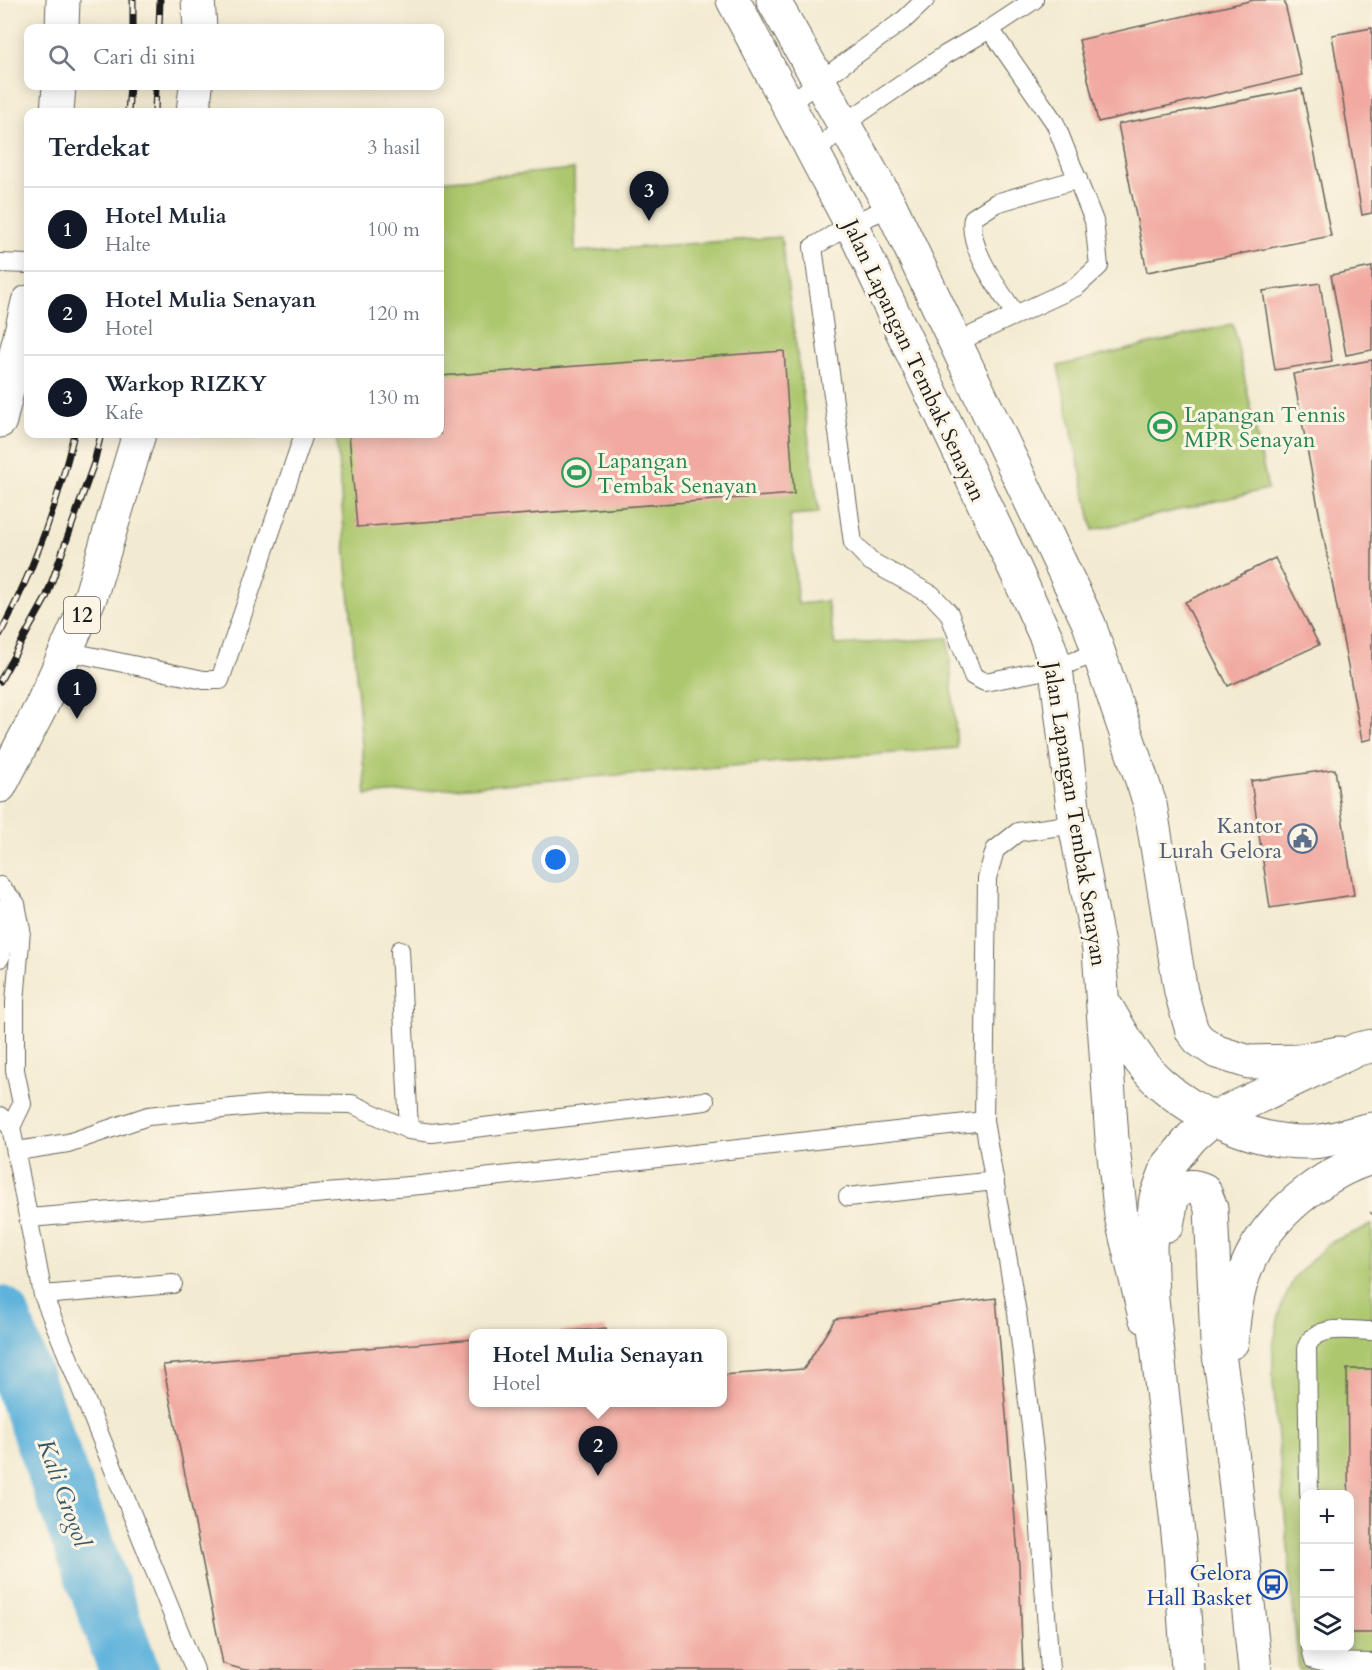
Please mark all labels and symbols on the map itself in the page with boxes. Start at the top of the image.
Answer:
pin: 3 [630,172,668,221]
street label: Jalan Lapangan Tembak Senayan [834,212,993,507]
place label: Lapangan Tennis MPR Senayan [1184,400,1345,455]
sports icon: Lapangan Tennis MPR Senayan [1147,411,1179,443]
place label: Lapangan Tembak Senayan [597,446,758,501]
sports icon: Lapangan Tembak Senayan [560,457,592,489]
road number: 12 [64,597,100,633]
street label: Jalan Lapangan Tembak Senayan [1036,657,1114,969]
pin: 1 [58,670,97,719]
place label: Kantor Lurah Gelora [1159,811,1283,866]
public building icon: Kantor Lurah Gelora [1287,822,1319,854]
your location [541,845,570,874]
pin: 2 [578,1426,618,1476]
water label: Kali Grogol [29,1435,99,1553]
place label: Gelora Hall Basket [1146,1558,1252,1613]
bus stop icon: Gelora Hall Basket [1257,1569,1289,1601]

